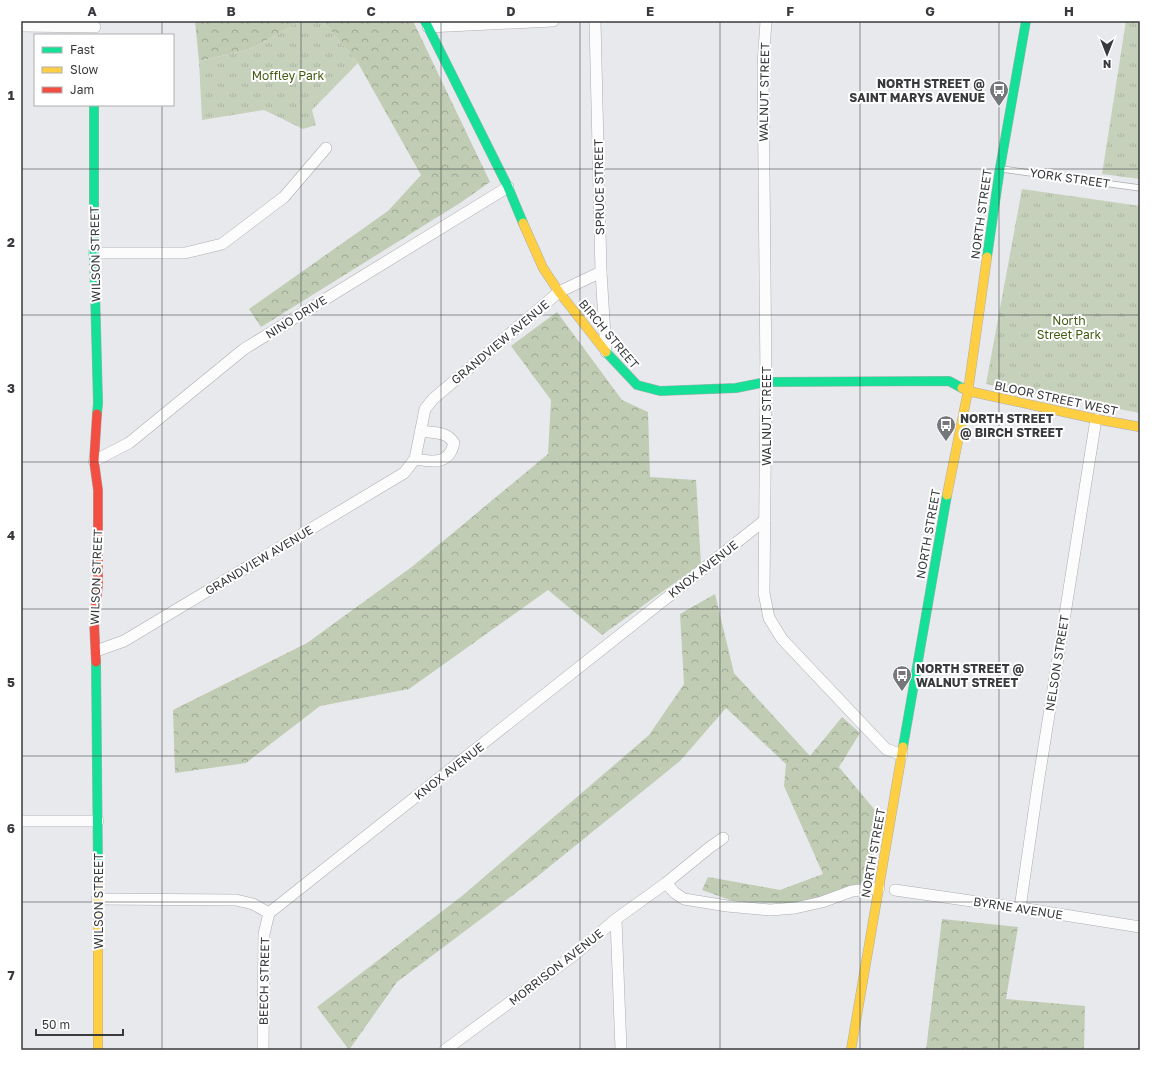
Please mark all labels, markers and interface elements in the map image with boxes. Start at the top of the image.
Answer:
text: A [87,3,97,19]
text: B [226,3,236,19]
text: C [366,3,376,19]
text: D [506,3,516,19]
text: E [646,3,654,19]
text: F [786,3,794,19]
text: G [925,3,935,19]
text: H [1064,3,1074,19]
legend [34,34,174,106]
north arrow [1087,34,1127,74]
text: Fast [70,42,95,57]
street label: WALNUT STREET [756,42,772,142]
text: N [1103,58,1111,71]
text: Slow [70,62,98,77]
park label: Moffley Park [252,68,324,83]
place label: NORTH STREET @ SAINT MARYS AVENUE [849,76,985,105]
bus stop icon: NORTH STREET @ SAINT MARYS AVENUE [988,79,1010,107]
text: Jam [70,82,94,97]
text: 1 [8,87,15,103]
street label: SPRUCE STREET [591,138,607,235]
street label: YORK STREET [1029,165,1112,191]
street label: NORTH STREET [967,167,995,260]
street label: WILSON STREET [87,205,103,302]
text: 2 [7,234,15,250]
street label: NINO DRIVE [263,292,329,342]
street label: BIRCH STREET [576,296,643,372]
street label: GRANDVIEW AVENUE [448,297,552,387]
park label: North Street Park [1037,313,1101,342]
street label: WALNUT STREET [759,366,774,466]
street label: BLOOR STREET WEST [993,378,1119,419]
text: 3 [7,380,15,396]
place label: NORTH STREET @ BIRCH STREET [960,411,1063,440]
bus stop icon: NORTH STREET @ BIRCH STREET [935,414,957,442]
street label: NORTH STREET [913,487,943,580]
street label: GRANDVIEW AVENUE [202,522,316,598]
text: 4 [7,527,15,543]
street label: WILSON STREET [87,528,105,625]
street label: KNOX AVENUE [665,537,741,601]
street label: NELSON STREET [1042,613,1072,712]
place label: NORTH STREET @ WALNUT STREET [916,661,1024,690]
bus stop icon: NORTH STREET @ WALNUT STREET [891,664,913,692]
text: 5 [7,674,15,690]
street label: KNOX AVENUE [411,739,487,803]
street label: NORTH STREET [858,806,888,899]
text: 6 [7,820,15,836]
street label: WILSON STREET [91,852,106,949]
street label: BYRNE AVENUE [972,894,1064,922]
street label: MORRISON AVENUE [506,926,606,1008]
street label: BEECH STREET [256,936,272,1025]
text: 7 [7,967,15,983]
scale bar [36,1011,123,1037]
text: 50 m [42,1017,70,1032]

